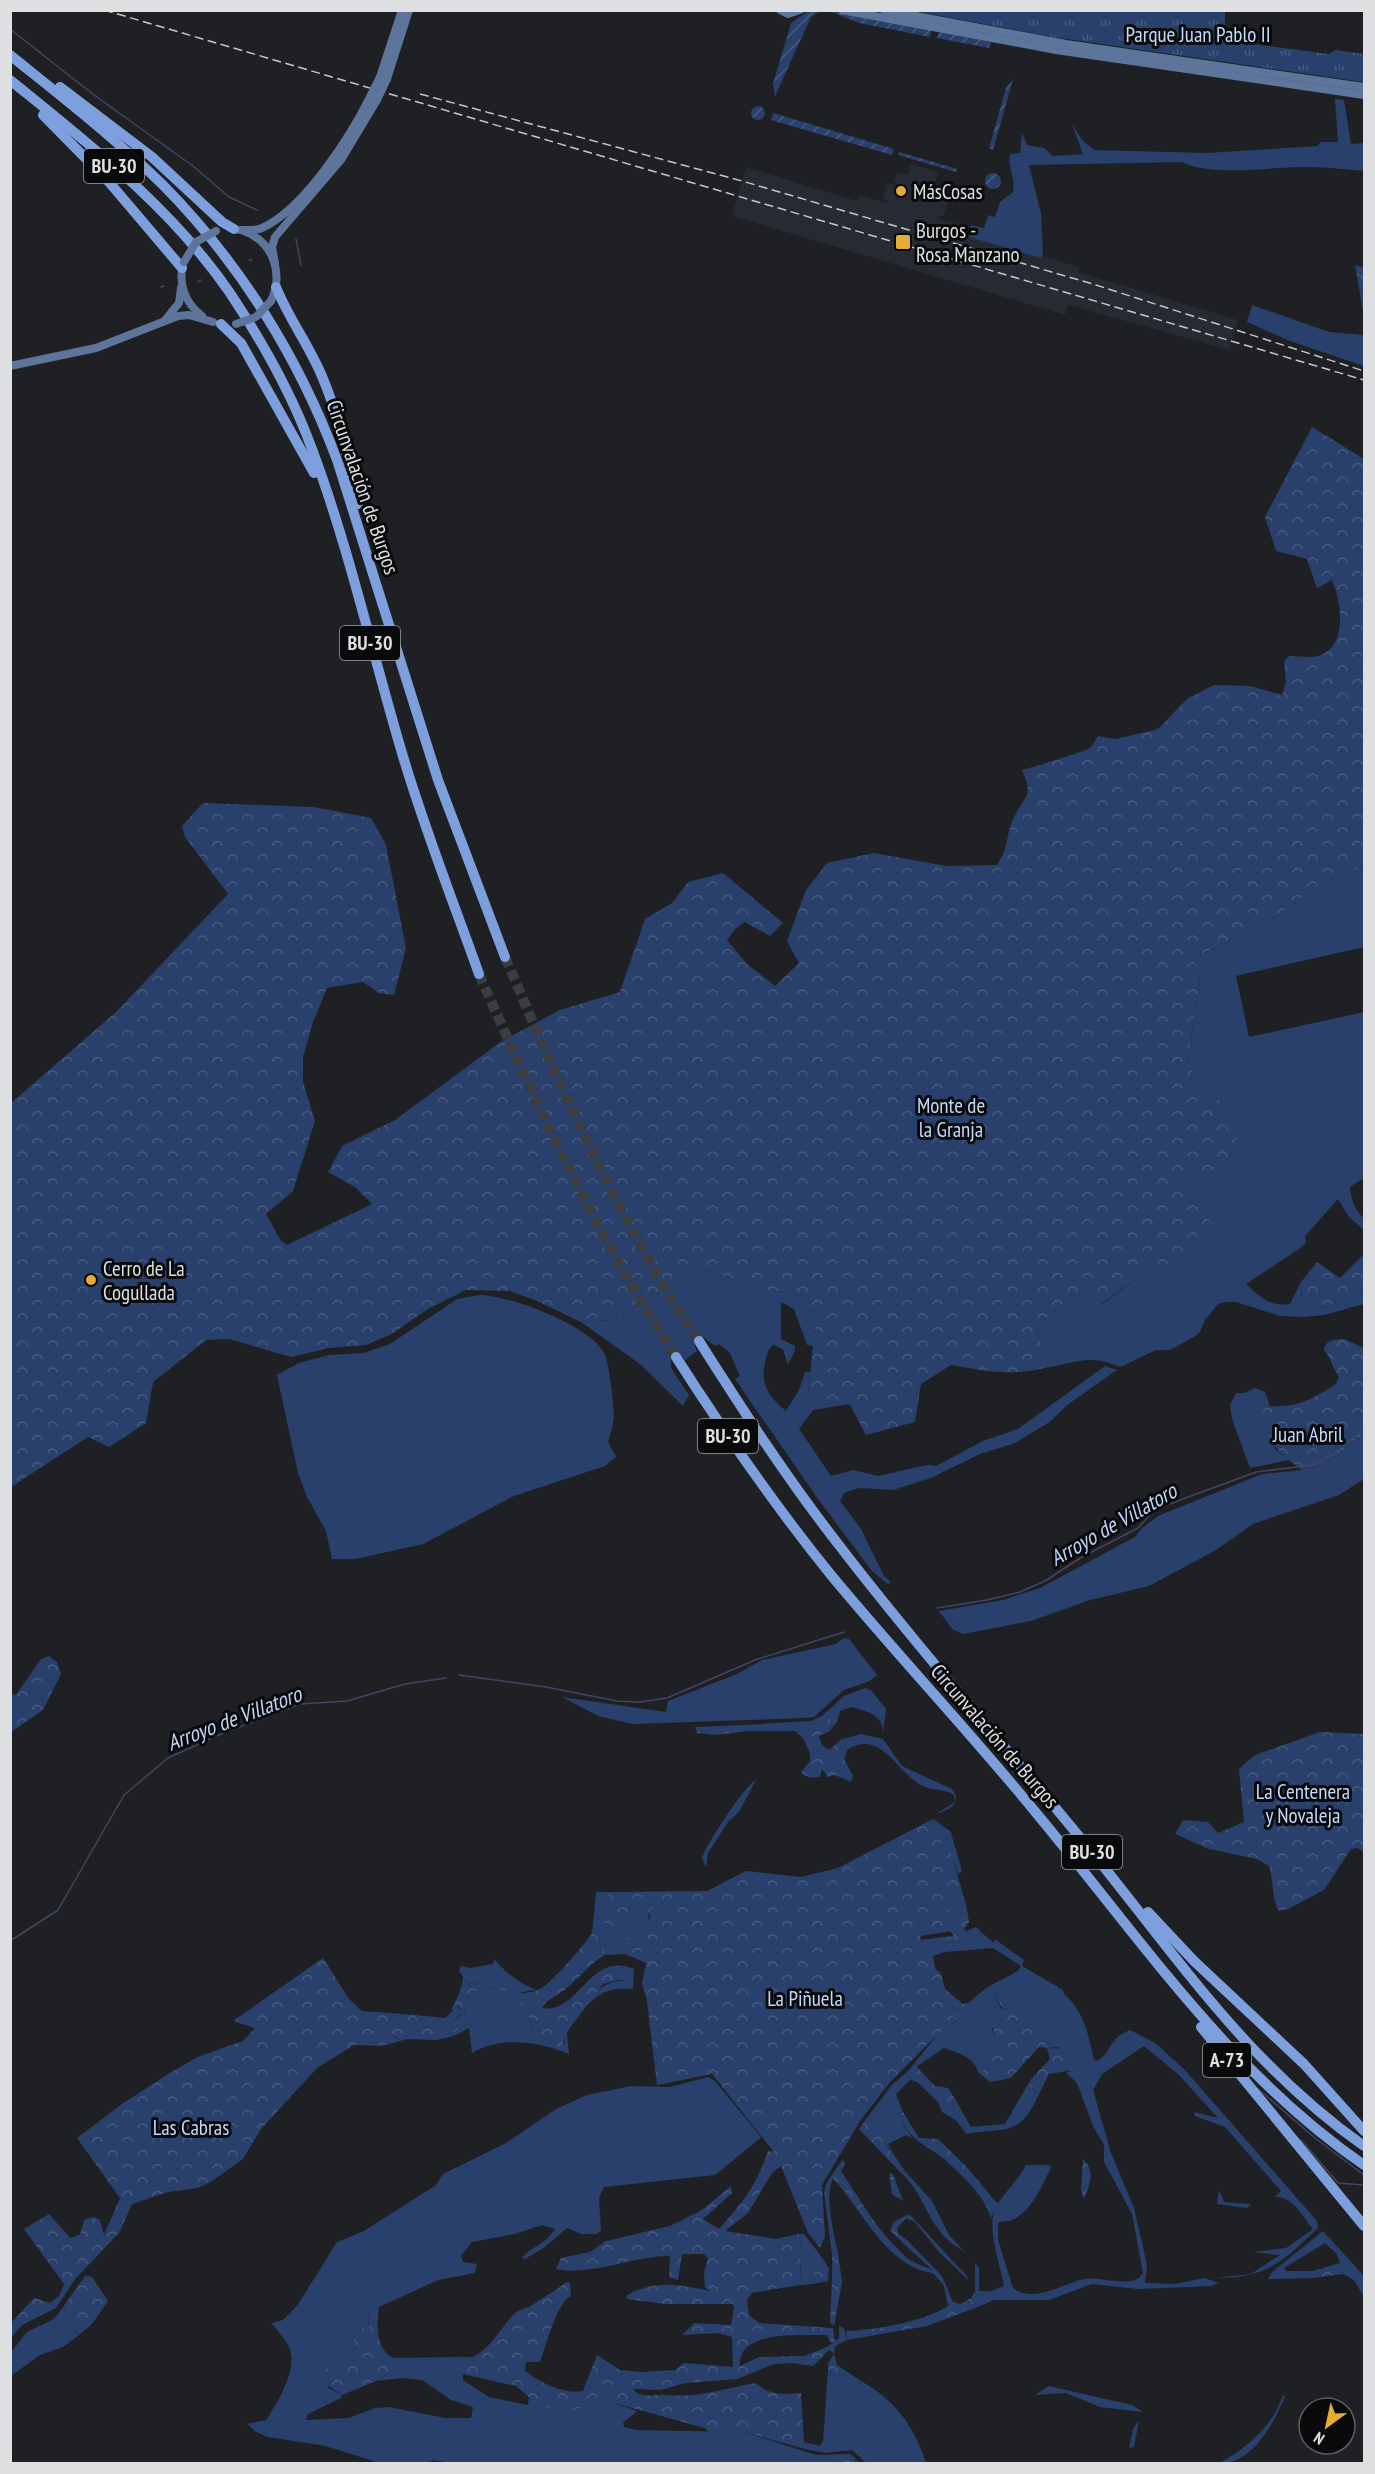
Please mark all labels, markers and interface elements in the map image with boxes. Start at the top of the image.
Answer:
park label: Parque Juan Pablo II [1125,21,1271,48]
road number: BU-30 [84,149,144,183]
place label: MásCosas [913,178,983,205]
marker: MásCosas [894,184,908,198]
place label: Burgos - Rosa Manzano [916,217,1020,268]
marker: Burgos - Rosa Manzano [894,233,912,251]
street label: Circunvalación de Burgos [321,396,405,578]
road number: BU-30 [340,626,400,660]
park label: Monte de la Granja [917,1092,985,1143]
place label: Cerro de La Cogullada [103,1255,185,1306]
marker: Cerro de La Cogullada [84,1273,98,1287]
road number: BU-30 [698,1419,758,1453]
park label: Juan Abril [1272,1421,1343,1448]
water label: Arroyo de Villatoro [1045,1476,1183,1572]
street label: Circunvalación de Burgos [925,1658,1065,1814]
water label: Arroyo de Villatoro [163,1679,307,1756]
park label: La Centenera y Novaleja [1256,1778,1350,1829]
road number: BU-30 [1062,1835,1122,1869]
park label: La Piñuela [767,1985,843,2012]
road number: A-73 [1203,2043,1251,2077]
park label: Las Cabras [153,2114,229,2141]
north arrow [1297,2396,1357,2456]
text: N [1310,2428,1328,2449]

